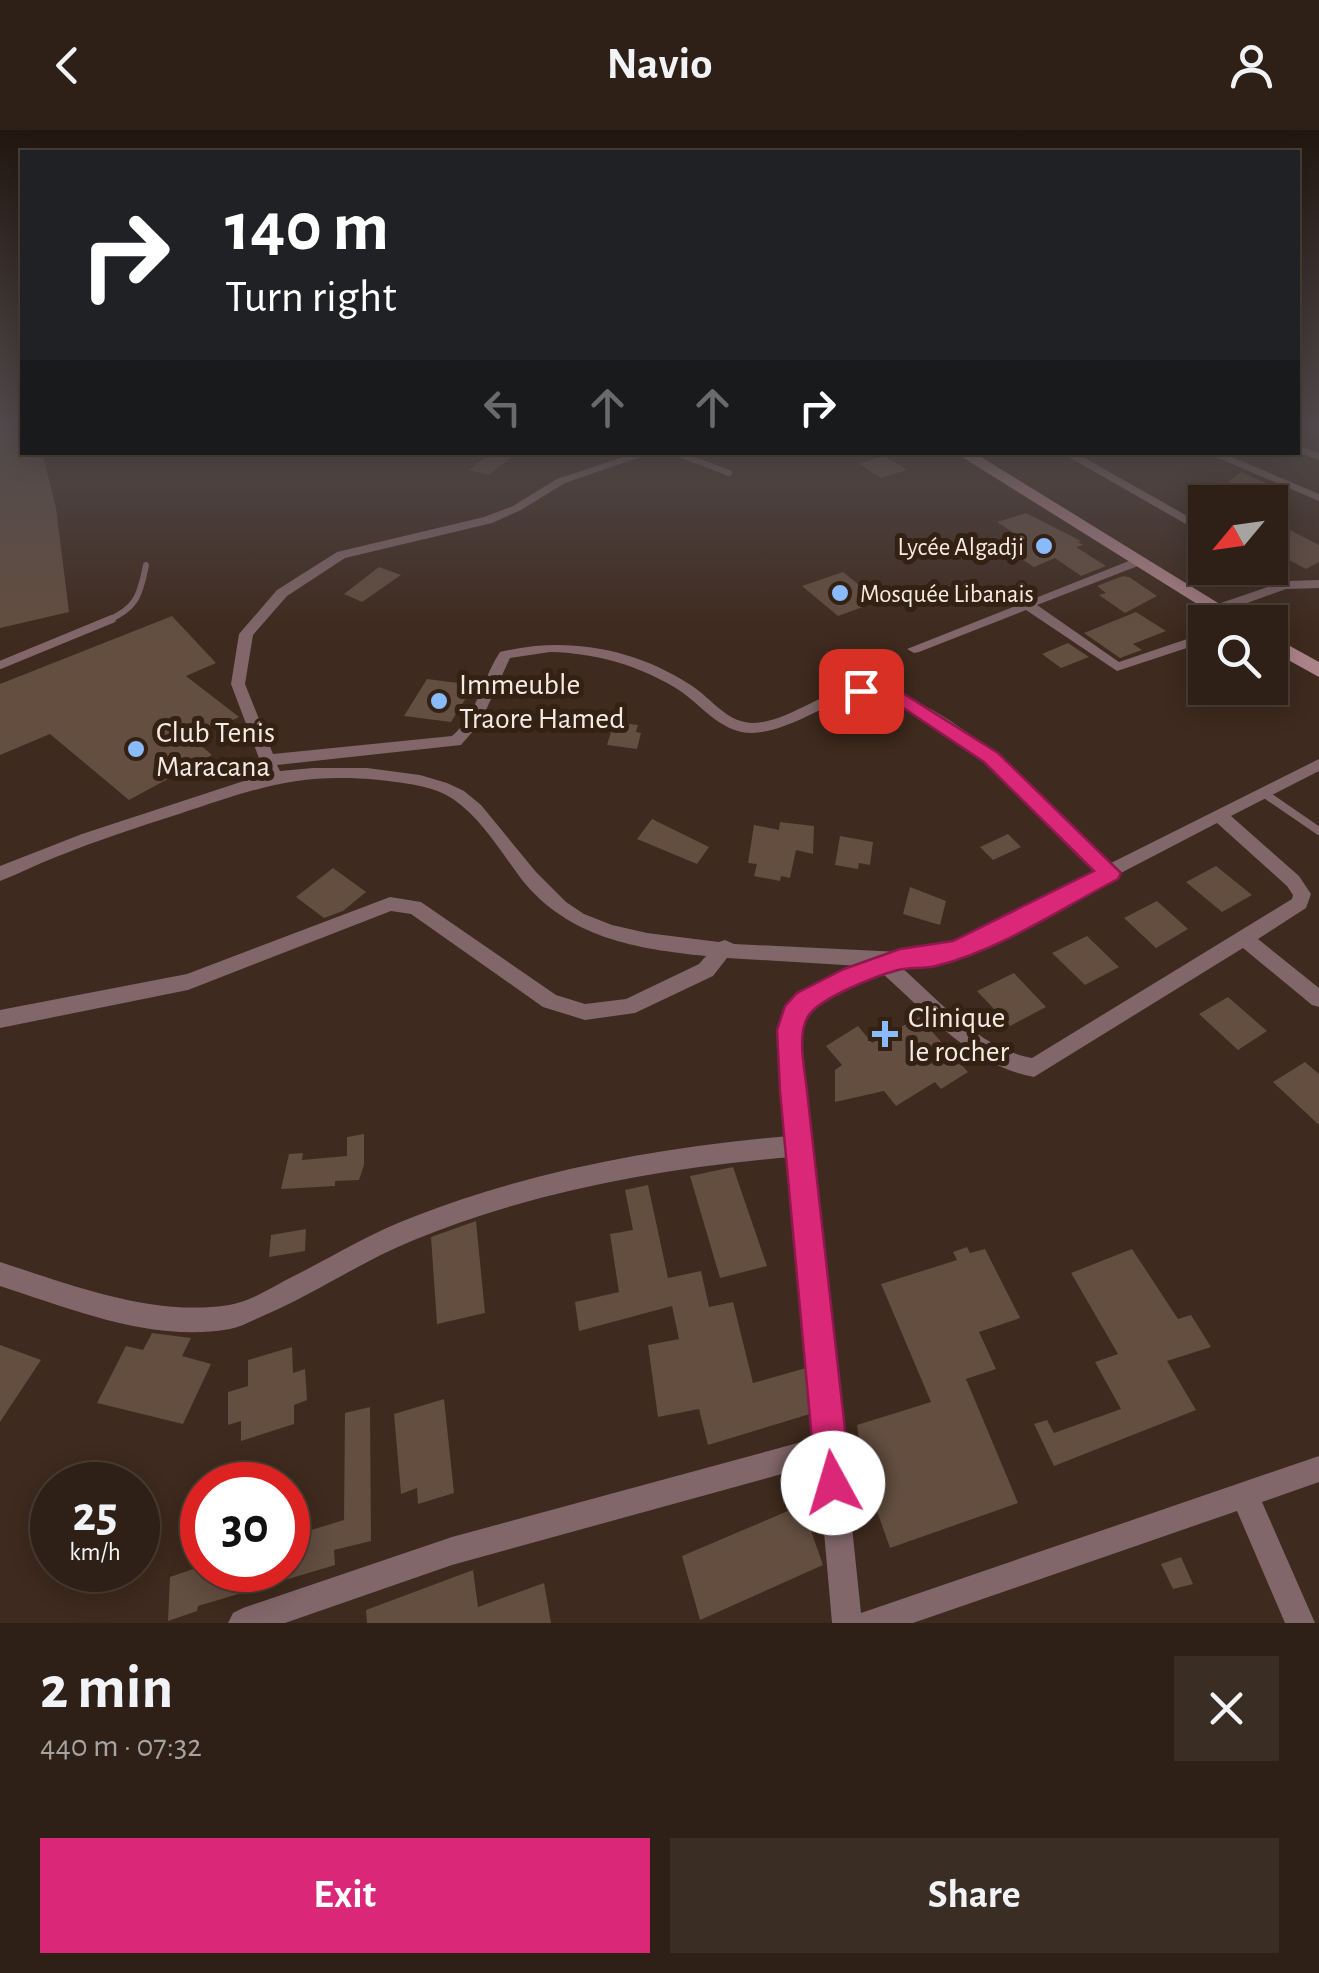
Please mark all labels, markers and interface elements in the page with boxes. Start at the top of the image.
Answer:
icon: back [40,38,95,93]
icon: person [1224,38,1279,93]
text: Navio [607,42,712,87]
icon: right [60,190,190,320]
text: 140 m [225,193,389,263]
text: Turn right [225,275,397,320]
icon: left [475,380,530,435]
icon: ahead [580,380,635,435]
icon: ahead [685,380,740,435]
icon: right [790,380,845,435]
north arrow [1188,485,1288,585]
map controls [1188,485,1288,705]
place label: Lycée Algadji [897,535,1024,560]
marker: Lycée Algadji [1033,535,1055,557]
marker: Mosquée Libanais [829,582,851,604]
place label: Mosquée Libanais [860,582,1034,607]
button: search [1188,605,1288,705]
pin [819,649,904,734]
icon: arrive [834,664,889,719]
place label: Immeuble Traore Hamed [459,670,625,734]
marker: Immeuble Traore Hamed [428,690,450,712]
place label: Club Tenis Maracana [156,718,275,782]
marker: Club Tenis Maracana [125,738,147,760]
place label: Clinique le rocher [908,1003,1010,1067]
marker: Clinique le rocher [872,1021,898,1047]
position arrow [781,1431,885,1535]
speed limit sign: 30 [180,1462,310,1592]
text: 25 [72,1490,118,1540]
text: km/h [69,1540,121,1565]
button: close [1174,1656,1279,1761]
text: 2 min [40,1659,173,1719]
text: 440 m · 07:32 [40,1730,202,1762]
button: Exit [40,1838,650,1953]
button: Share [670,1838,1279,1953]

